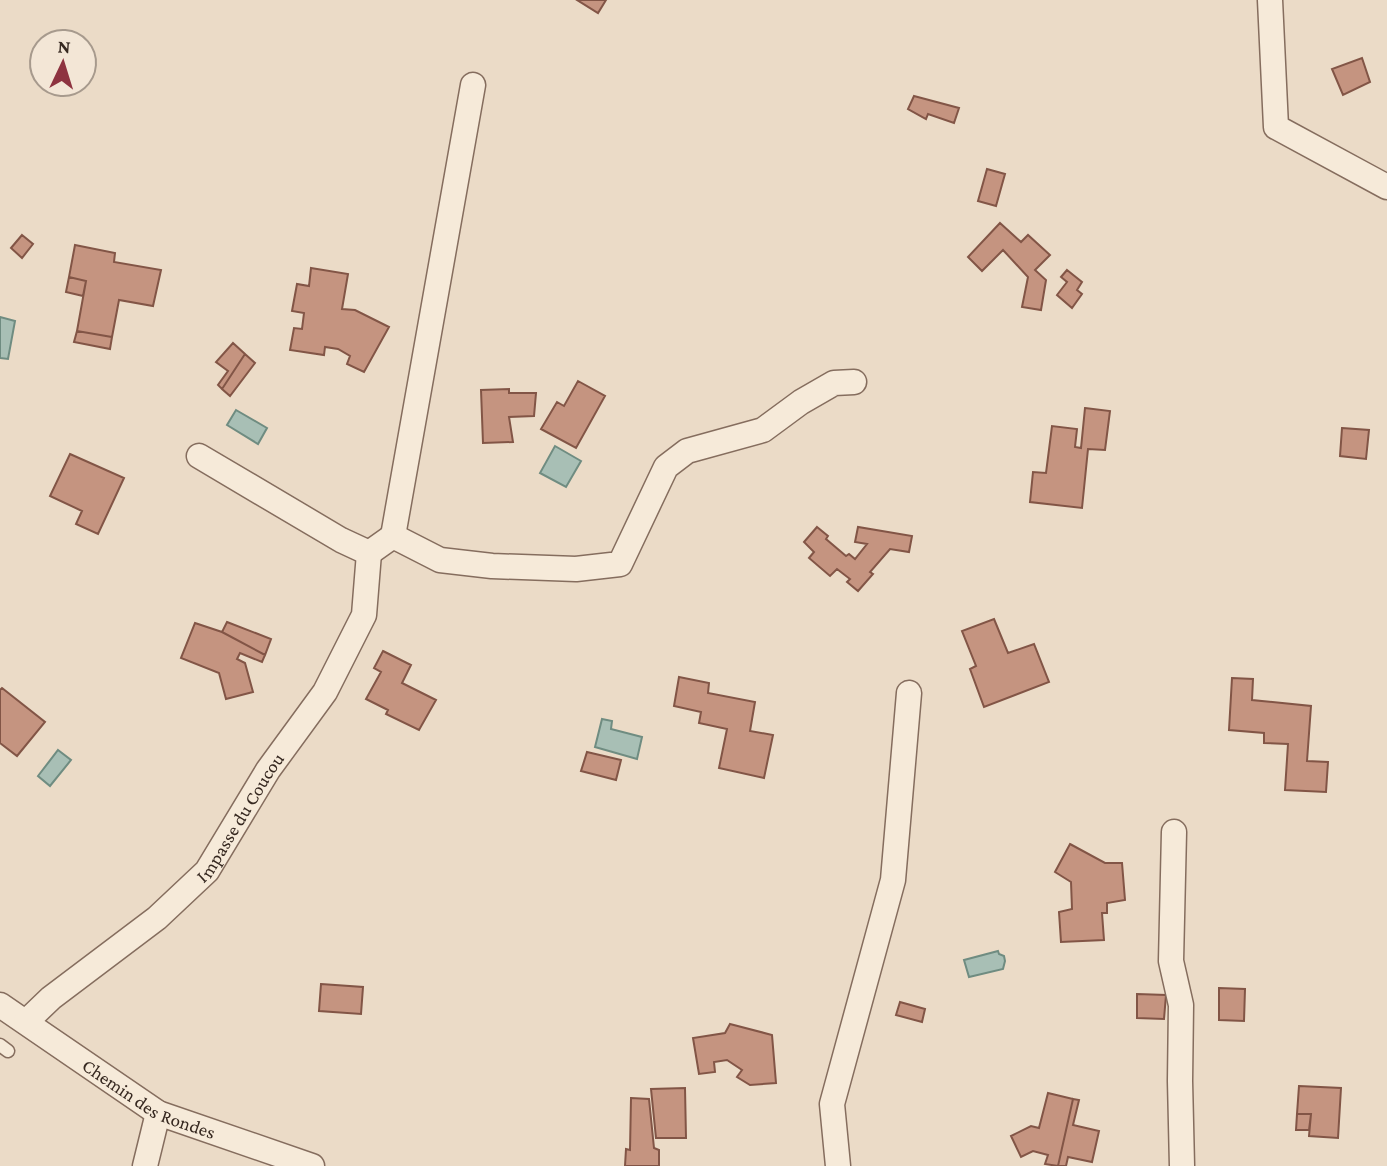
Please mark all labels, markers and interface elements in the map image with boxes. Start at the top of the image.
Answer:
north arrow [28,28,98,98]
text: N [57,36,71,57]
street label: Impasse du Coucou [192,749,288,887]
street label: Chemin des Rondes [78,1055,218,1143]

